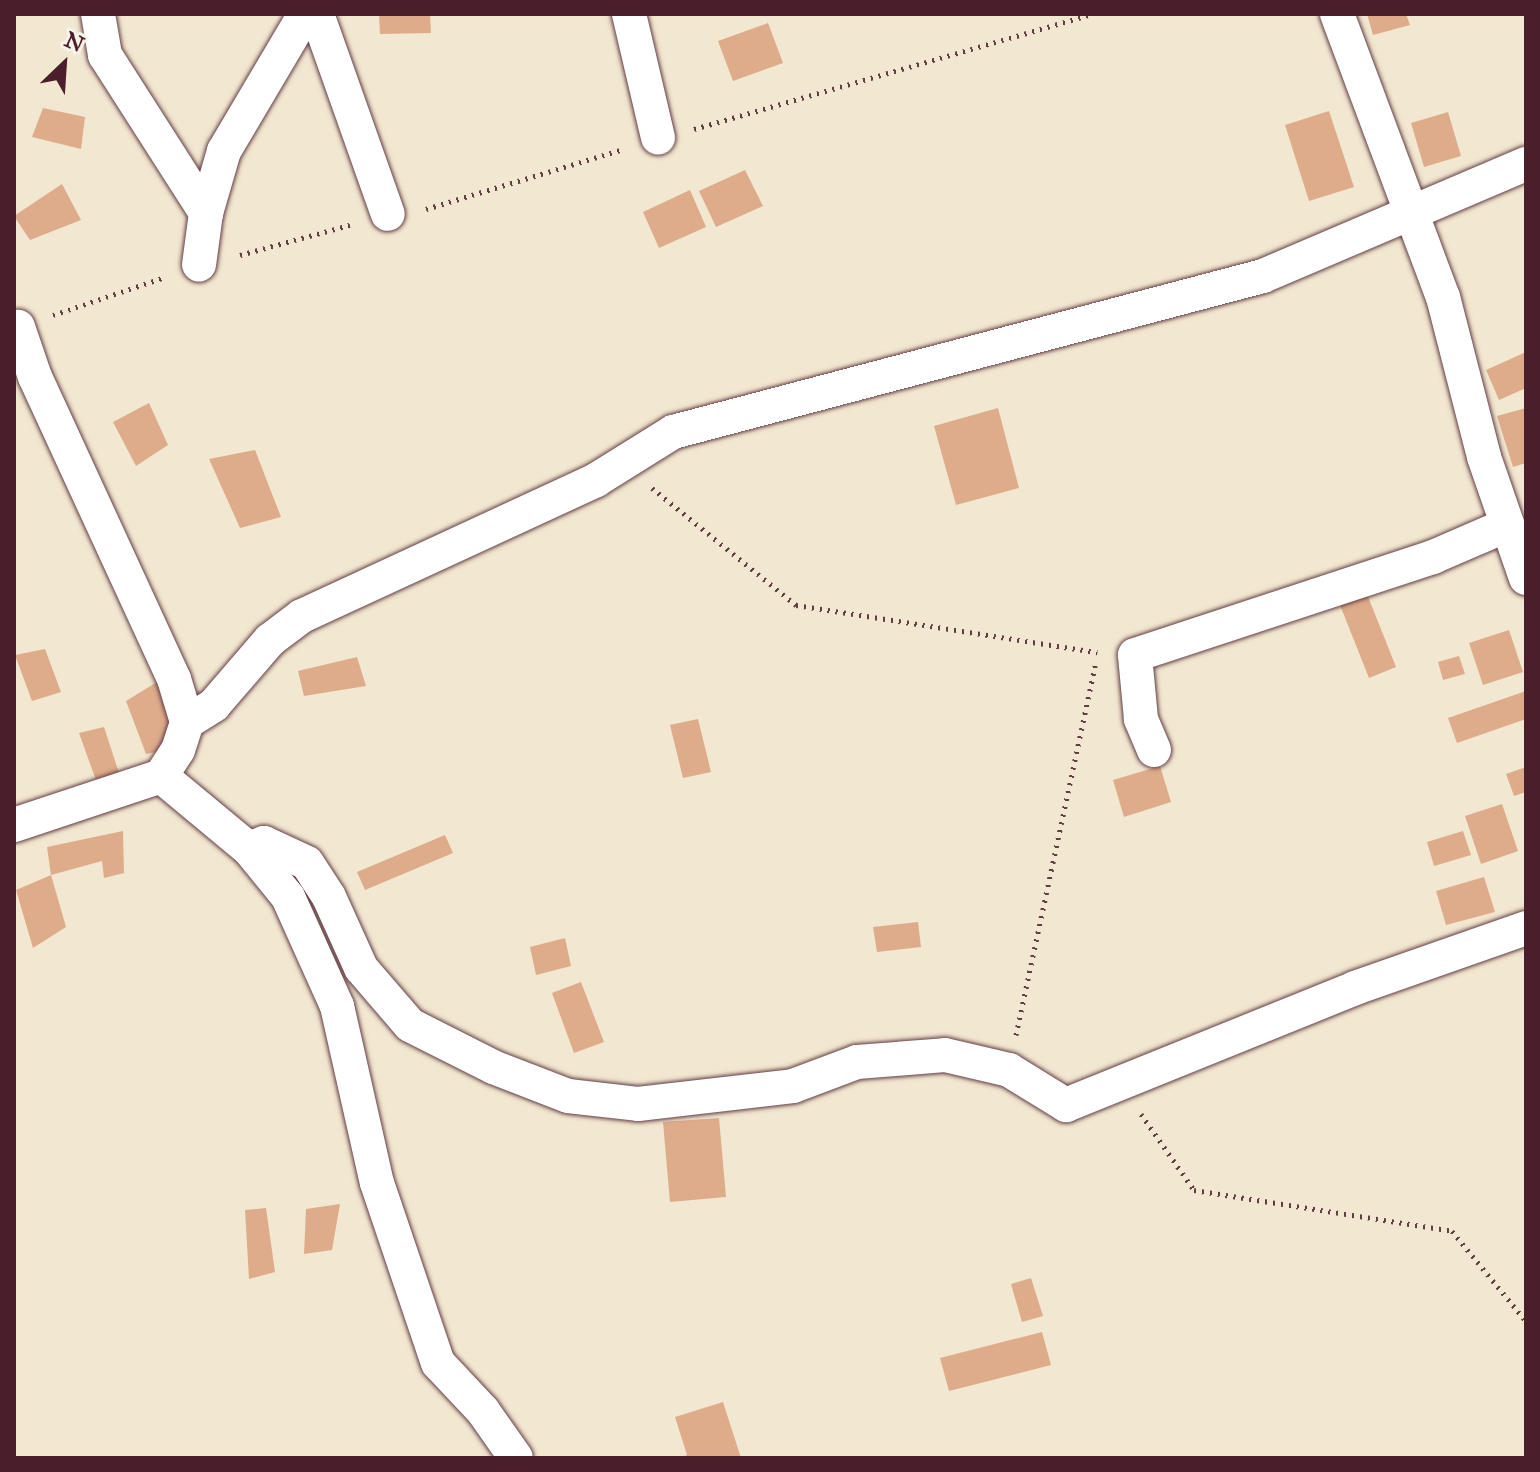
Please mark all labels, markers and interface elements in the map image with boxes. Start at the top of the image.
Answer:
north arrow [24,24,104,104]
text: N [60,26,89,58]

